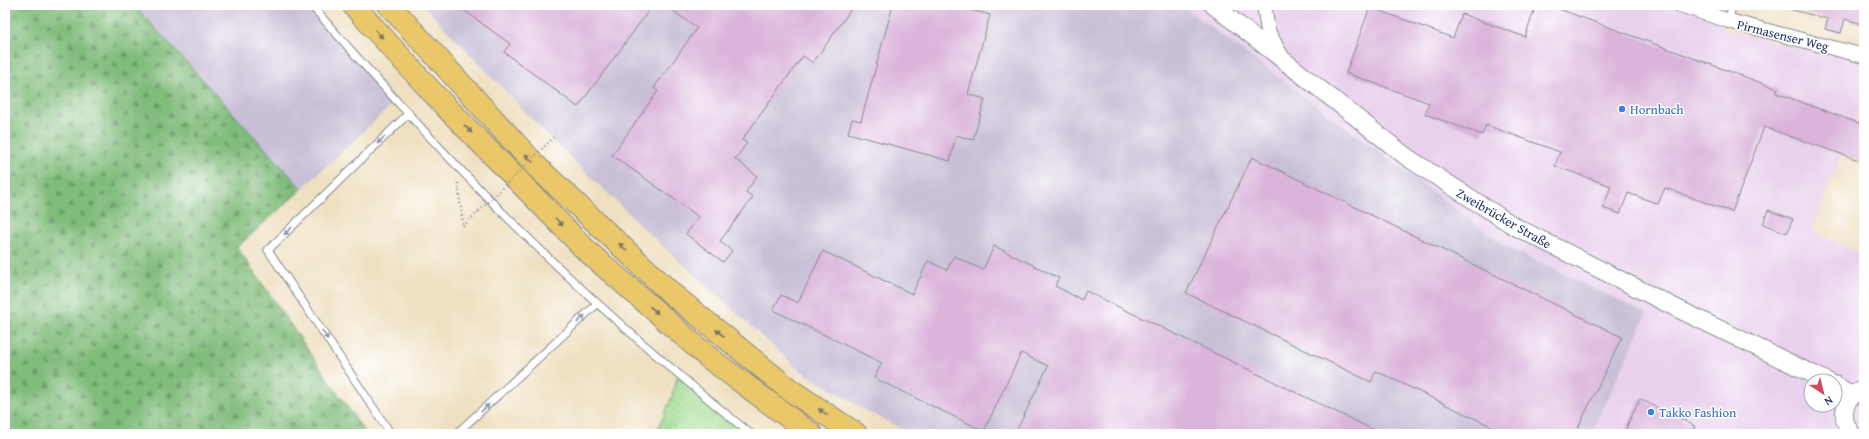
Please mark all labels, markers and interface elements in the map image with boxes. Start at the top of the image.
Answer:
street label: Pirmasenser Weg [1735,15,1831,56]
one-way arrow [375,29,384,39]
place label: Hornbach [1630,100,1684,119]
marker: Hornbach [1617,104,1627,114]
one-way arrow [463,124,473,134]
one-way arrow [376,135,386,145]
one-way arrow [524,153,533,163]
street label: Zweibrücker Straße [1453,183,1555,253]
one-way arrow [554,217,563,227]
one-way arrow [283,226,293,236]
one-way arrow [618,243,628,252]
one-way arrow [649,305,660,314]
one-way arrow [575,315,586,324]
one-way arrow [715,329,726,338]
one-way arrow [321,330,329,341]
north arrow [1803,373,1843,413]
text: N [1821,393,1836,410]
one-way arrow [480,403,490,412]
place label: Takko Fashion [1659,403,1737,422]
marker: Takko Fashion [1646,407,1656,417]
one-way arrow [818,408,829,416]

